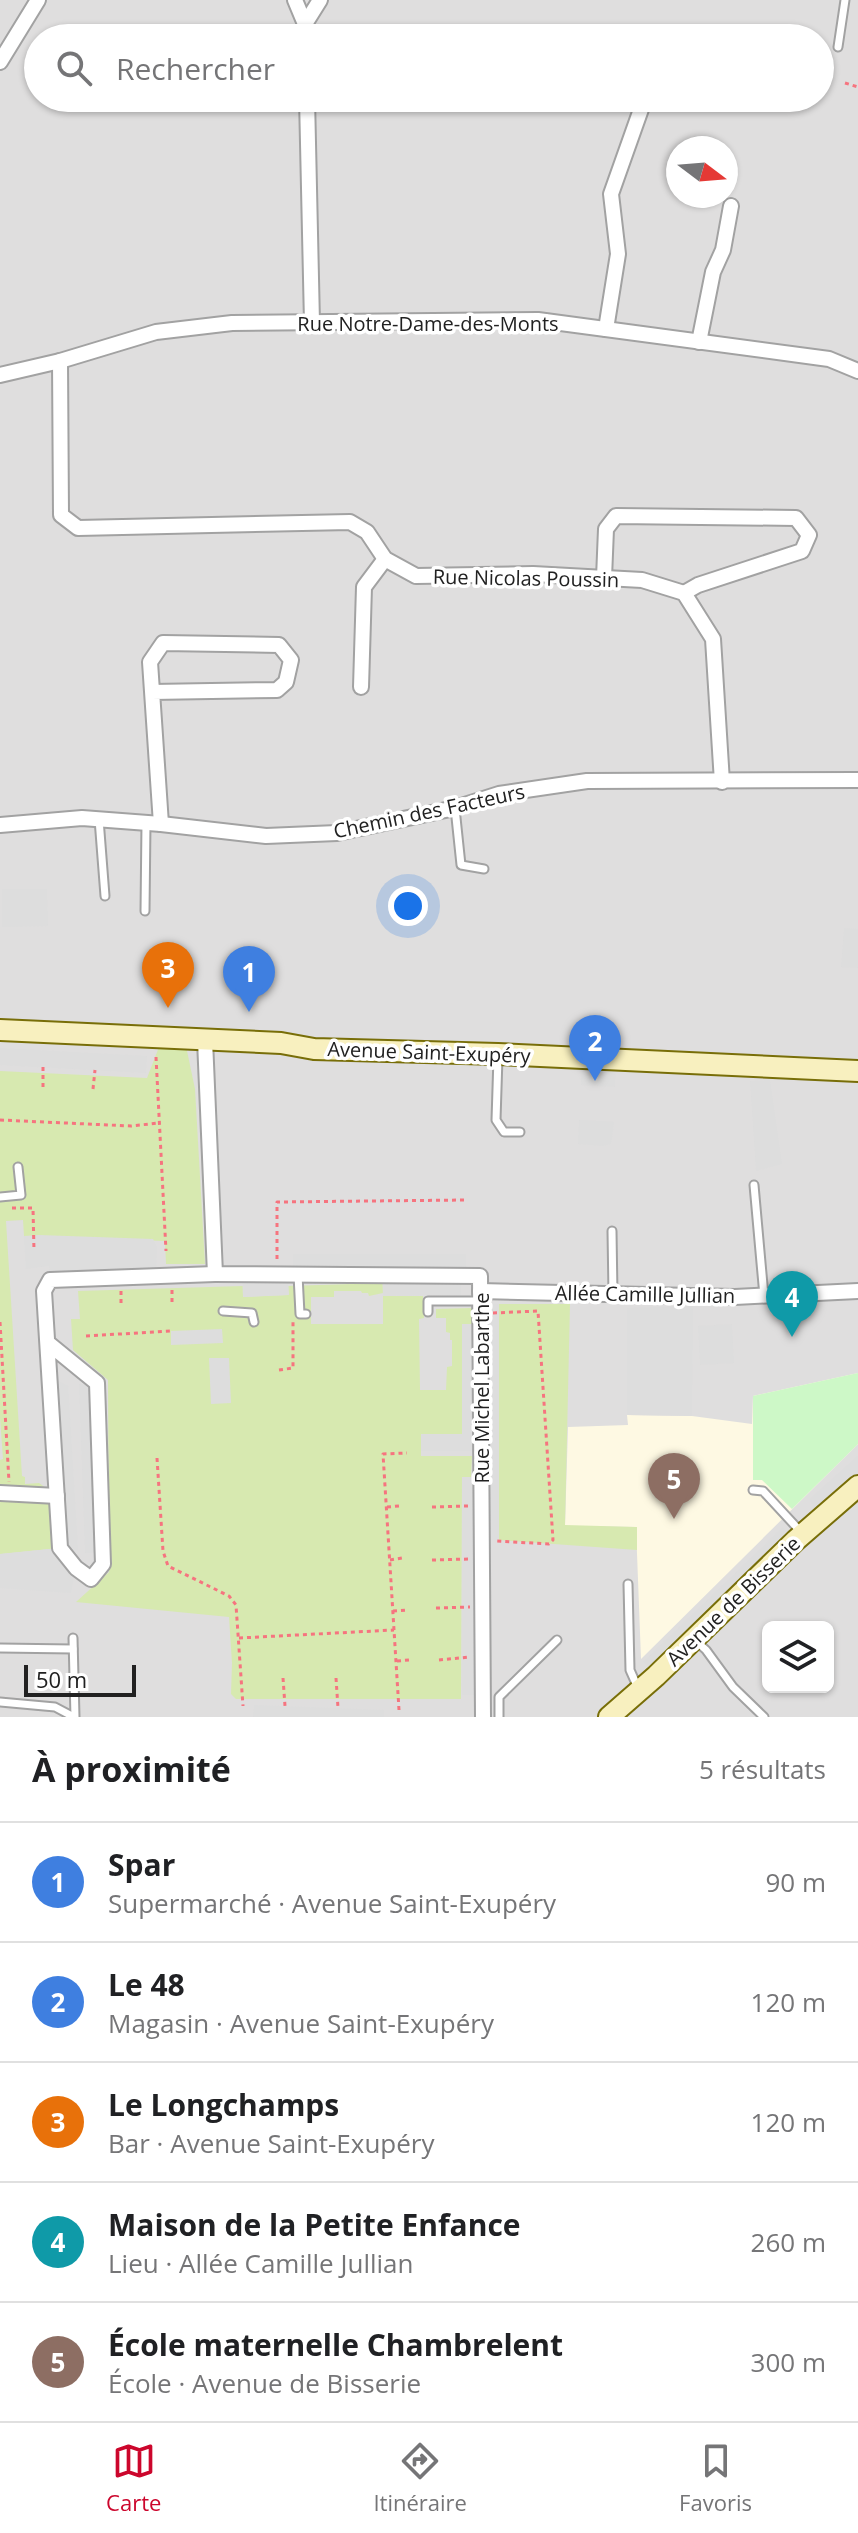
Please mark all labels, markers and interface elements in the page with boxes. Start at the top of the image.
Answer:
search box [24,24,834,112]
icon: search [52,46,96,90]
text: Rechercher [116,48,275,89]
north arrow [666,136,738,208]
street label: Rue Notre-Dame-des-Monts [297,310,559,337]
street label: Rue Nicolas Poussin [433,563,619,593]
street label: Chemin des Facteurs [331,778,527,844]
your location [388,886,428,926]
pin: 3 [142,942,194,1008]
pin: 1 [223,946,275,1012]
pin: 2 [569,1015,621,1081]
street label: Avenue Saint-Exupéry [327,1035,532,1069]
pin: 4 [766,1271,818,1337]
street label: Allée Camille Jullian [555,1279,735,1309]
street label: Rue Michel Labarthe [468,1292,495,1484]
pin: 5 [648,1453,700,1519]
street label: Avenue de Bisserie [660,1530,806,1672]
map controls [762,1621,834,1693]
button: layers [762,1621,834,1693]
scale bar [24,1661,136,1697]
text: 50 m [36,1664,87,1694]
text: À proximité [32,1746,231,1792]
text: 5 résultats [699,1751,826,1787]
text: Spar [108,1844,175,1885]
text: 1 [51,1864,65,1900]
text: 90 m [765,1864,826,1900]
text: Supermarché · Avenue Saint-Exupéry [108,1885,556,1921]
text: Le 48 [108,1964,185,2005]
text: 2 [51,1984,65,2020]
text: 120 m [751,1984,826,2020]
text: Magasin · Avenue Saint-Exupéry [108,2005,494,2041]
text: Le Longchamps [108,2084,339,2125]
text: 3 [51,2104,65,2140]
text: 120 m [751,2104,826,2140]
text: Bar · Avenue Saint-Exupéry [108,2125,435,2161]
text: Maison de la Petite Enfance [108,2204,521,2245]
text: 4 [51,2224,65,2260]
text: 260 m [751,2224,826,2260]
text: Lieu · Allée Camille Jullian [108,2245,414,2281]
text: École maternelle Chambrelent [108,2324,563,2365]
text: 5 [51,2344,65,2380]
text: 300 m [751,2344,826,2380]
text: École · Avenue de Bisserie [108,2365,421,2401]
tab: Carte [106,2439,161,2517]
tab: Itinéraire [373,2439,467,2517]
tab: Favoris [679,2439,752,2517]

